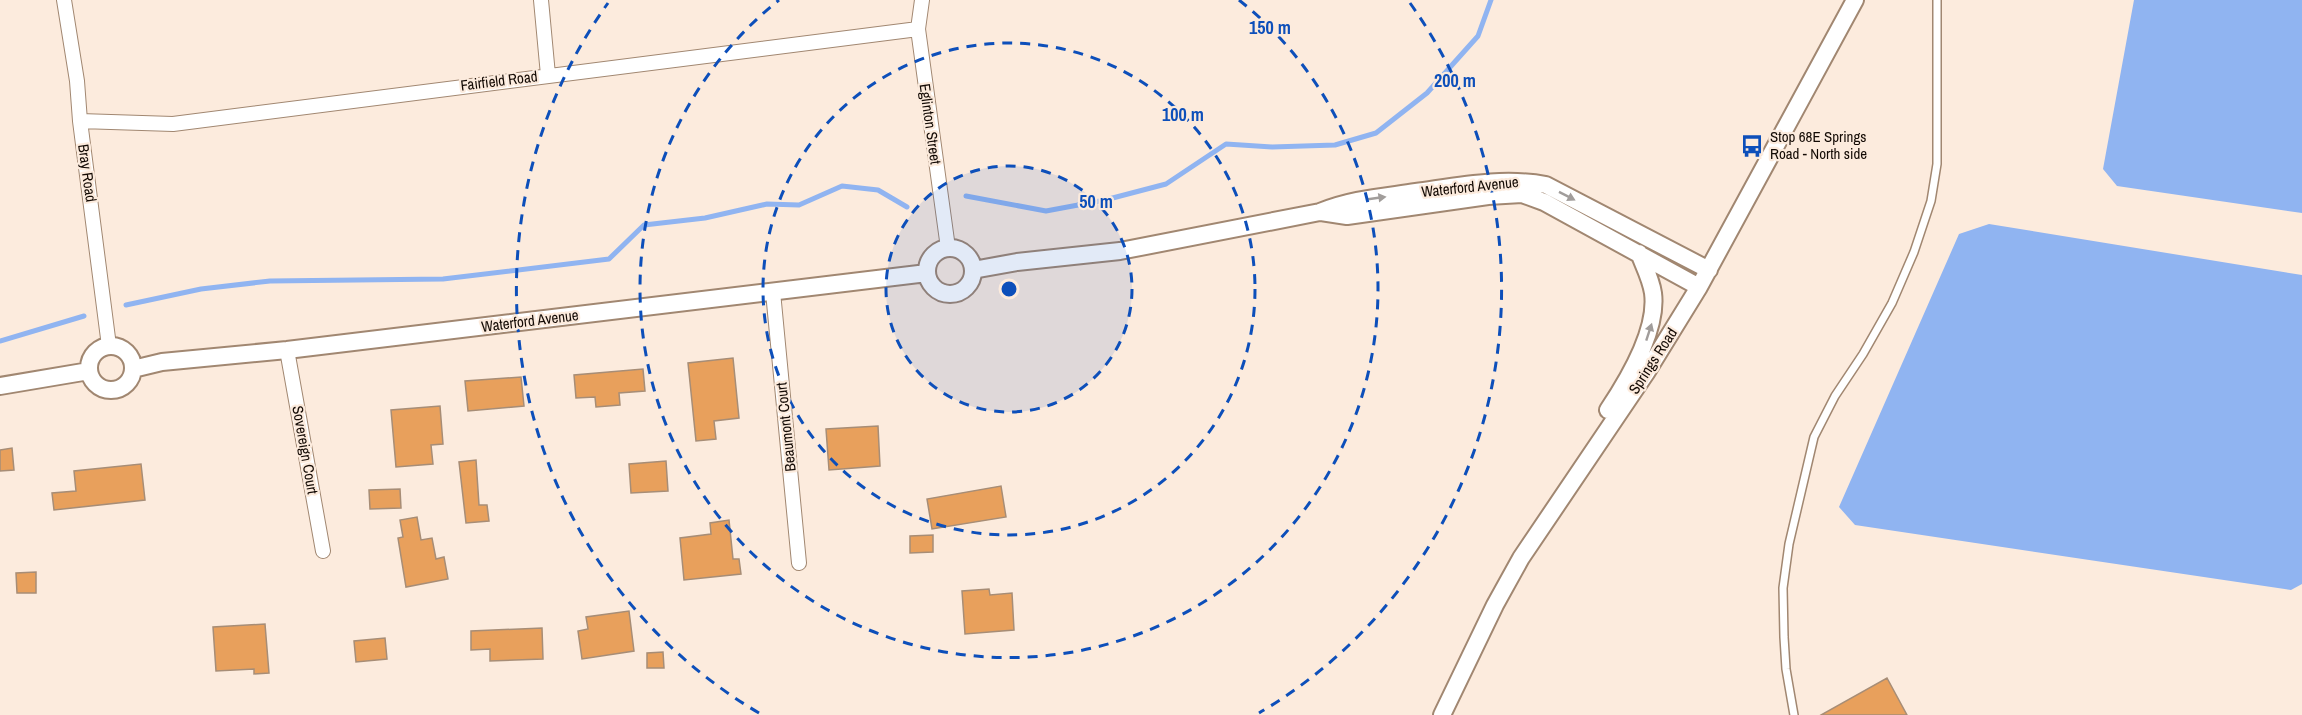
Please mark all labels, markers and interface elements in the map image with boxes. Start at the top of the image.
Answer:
text: 150 m [1249,15,1291,40]
street label: Fairfield Road [459,65,539,96]
text: 200 m [1434,68,1476,93]
street label: Eglinton Street [914,82,947,166]
text: 100 m [1162,102,1204,127]
place label: Stop 68E Springs Road - North side [1770,126,1867,164]
bus stop icon: Stop 68E Springs Road - North side [1739,133,1765,159]
street label: Bray Road [73,143,102,203]
street label: Waterford Avenue [1420,171,1520,202]
text: 50 m [1079,189,1113,214]
one-way arrow [1559,192,1576,201]
one-way arrow [1367,193,1386,202]
centre of rings [999,279,1019,299]
street label: Waterford Avenue [480,304,580,337]
street label: Springs Road [1623,323,1682,398]
one-way arrow [1644,323,1654,341]
street label: Beaumont Court [770,381,801,473]
street label: Sovereign Court [287,404,324,496]

